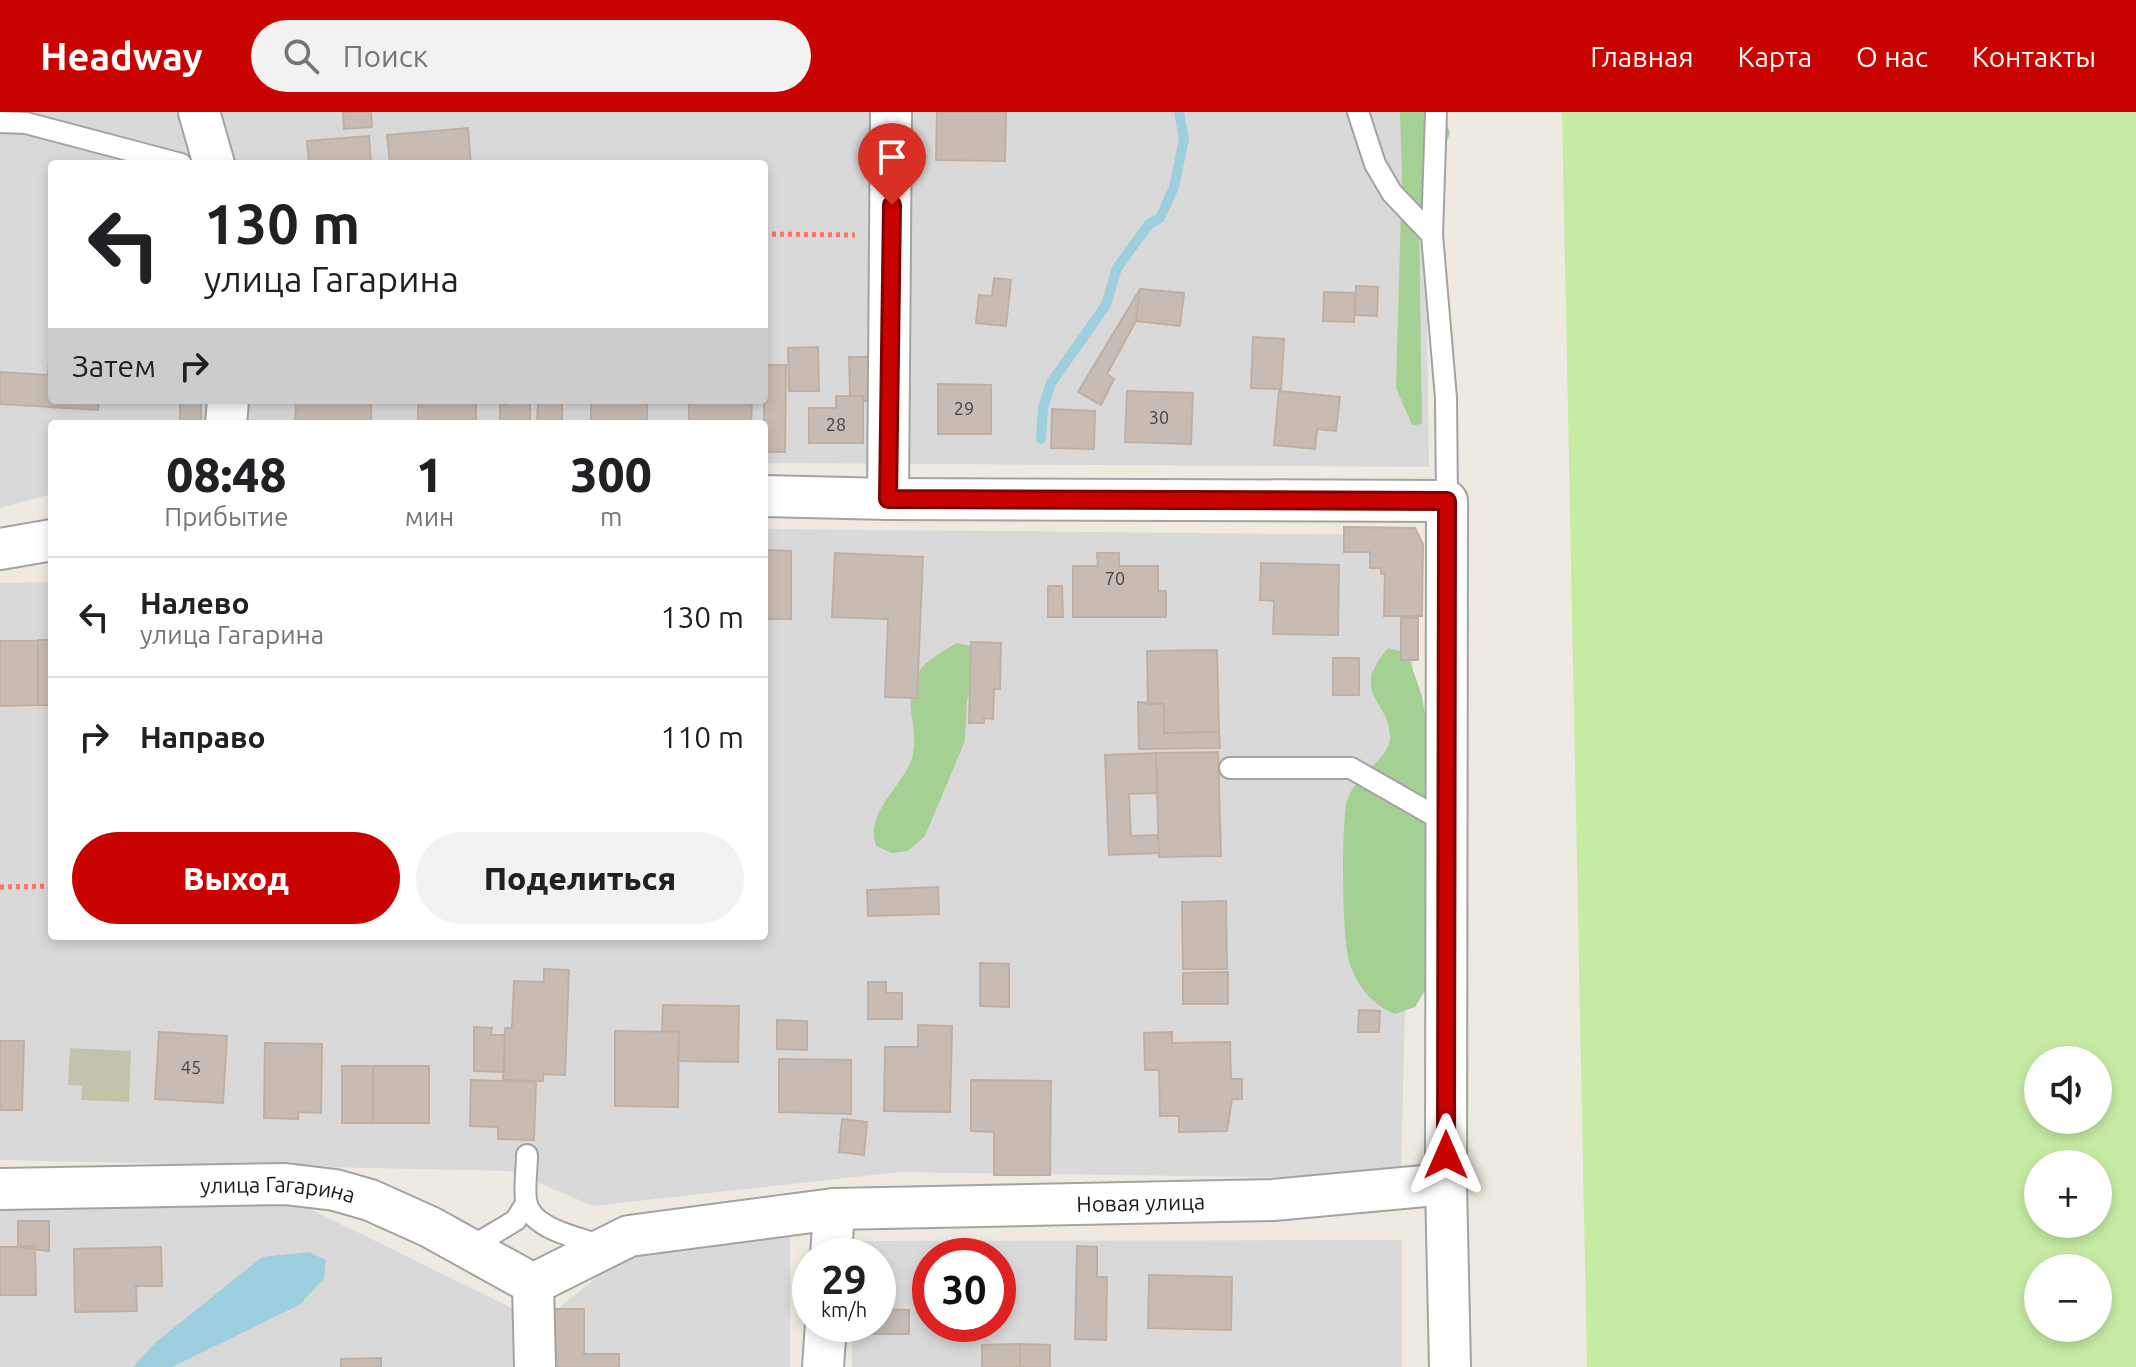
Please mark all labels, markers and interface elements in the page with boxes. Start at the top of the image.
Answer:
search box [251,20,811,92]
icon: search [279,34,323,78]
text: Headway [40,35,203,77]
text: Поиск [343,39,428,73]
text: Главная [1590,41,1693,72]
text: Карта [1737,41,1812,72]
text: О нас [1856,41,1928,72]
text: Контакты [1972,41,2096,72]
pin [858,123,926,205]
icon: arrive [870,135,914,179]
icon: left [72,192,176,296]
text: 130 m [204,192,360,255]
text: улица Гагарина [204,258,459,299]
icon: right [172,344,216,388]
text: Затем [72,349,156,383]
house number: 29 [954,398,974,418]
house number: 30 [1149,407,1169,427]
house number: 28 [826,414,846,434]
text: 08:48 [166,447,286,501]
text: 1 [416,447,443,501]
text: 300 [571,447,652,501]
text: Прибытие [164,502,289,531]
text: мин [405,502,454,531]
text: m [600,502,622,531]
house number: 70 [1105,568,1125,588]
text: Налево [140,586,250,620]
icon: left [72,595,116,639]
text: 130 m [660,600,744,634]
text: улица Гагарина [140,620,324,649]
icon: right [72,715,116,759]
text: Направо [140,720,266,754]
text: 110 m [660,720,744,754]
button: Выход [72,832,400,924]
button: Поделиться [416,832,744,924]
map controls [2024,1046,2112,1342]
button: sound [2024,1046,2112,1134]
house number: 45 [181,1057,201,1077]
position arrow [1404,1113,1488,1197]
button: + [2024,1150,2112,1238]
street label: улица Гагарина [200,1171,358,1207]
street label: Новая улица [1076,1188,1205,1216]
speed limit sign: 30 [912,1238,1016,1342]
button: − [2024,1254,2112,1342]
text: 29 [821,1257,867,1302]
text: km/h [821,1298,867,1321]

